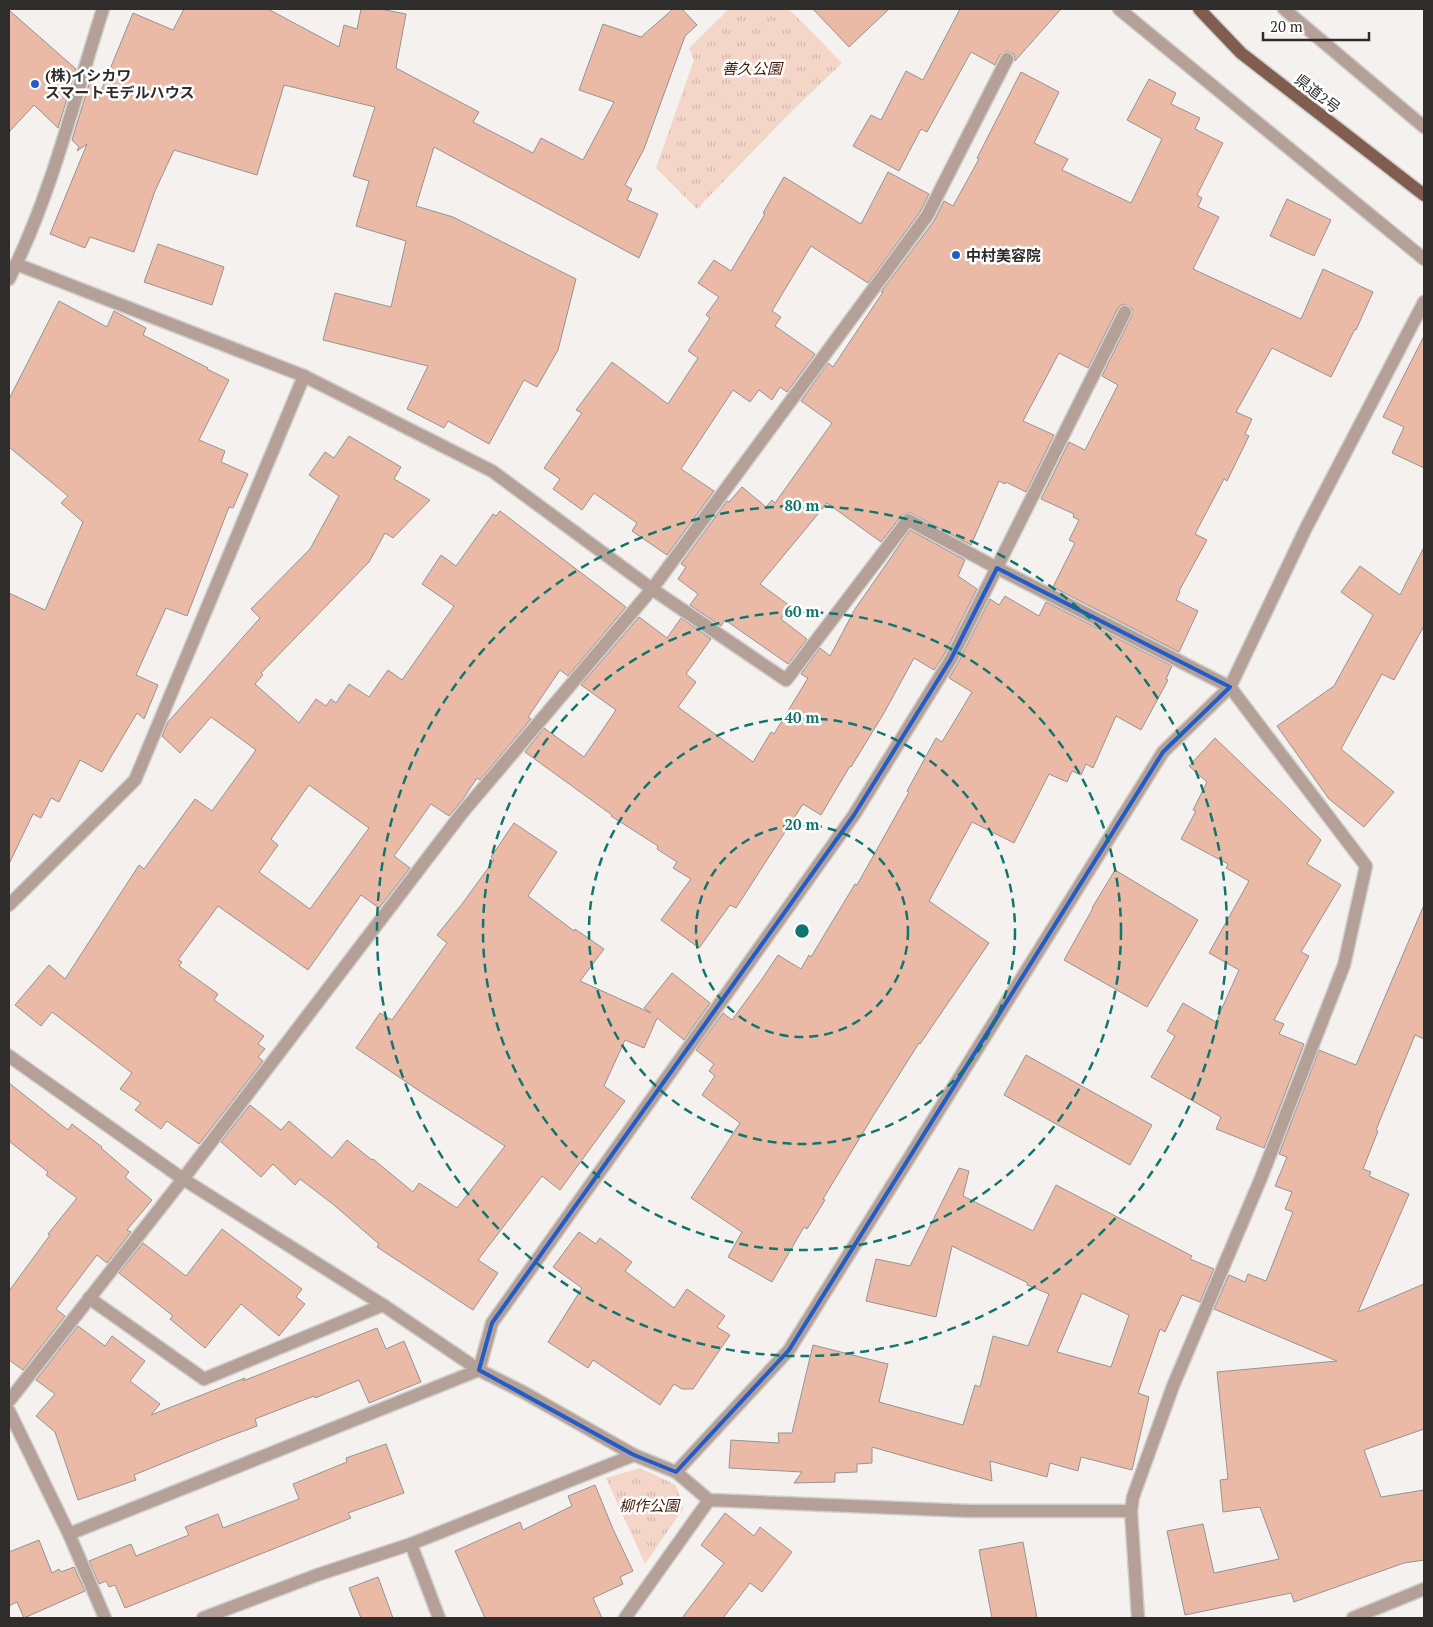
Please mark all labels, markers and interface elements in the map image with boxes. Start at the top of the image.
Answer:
scale bar [1263,10,1369,42]
text: 20 m [1270,16,1303,36]
park label: 善久公園 [722,58,784,78]
place label: (株)イシカワ スマートモデルハウス [45,65,195,102]
street label: 県道2号 [1291,69,1345,117]
marker: (株)イシカワ スマートモデルハウス [29,78,41,90]
place label: 中村美容院 [966,245,1041,265]
marker: 中村美容院 [950,249,962,261]
text: 80 m [785,495,820,515]
text: 60 m [785,601,820,621]
text: 40 m [785,707,820,727]
text: 20 m [785,814,820,834]
centre of rings [793,922,811,940]
park label: 柳作公園 [619,1495,681,1515]

